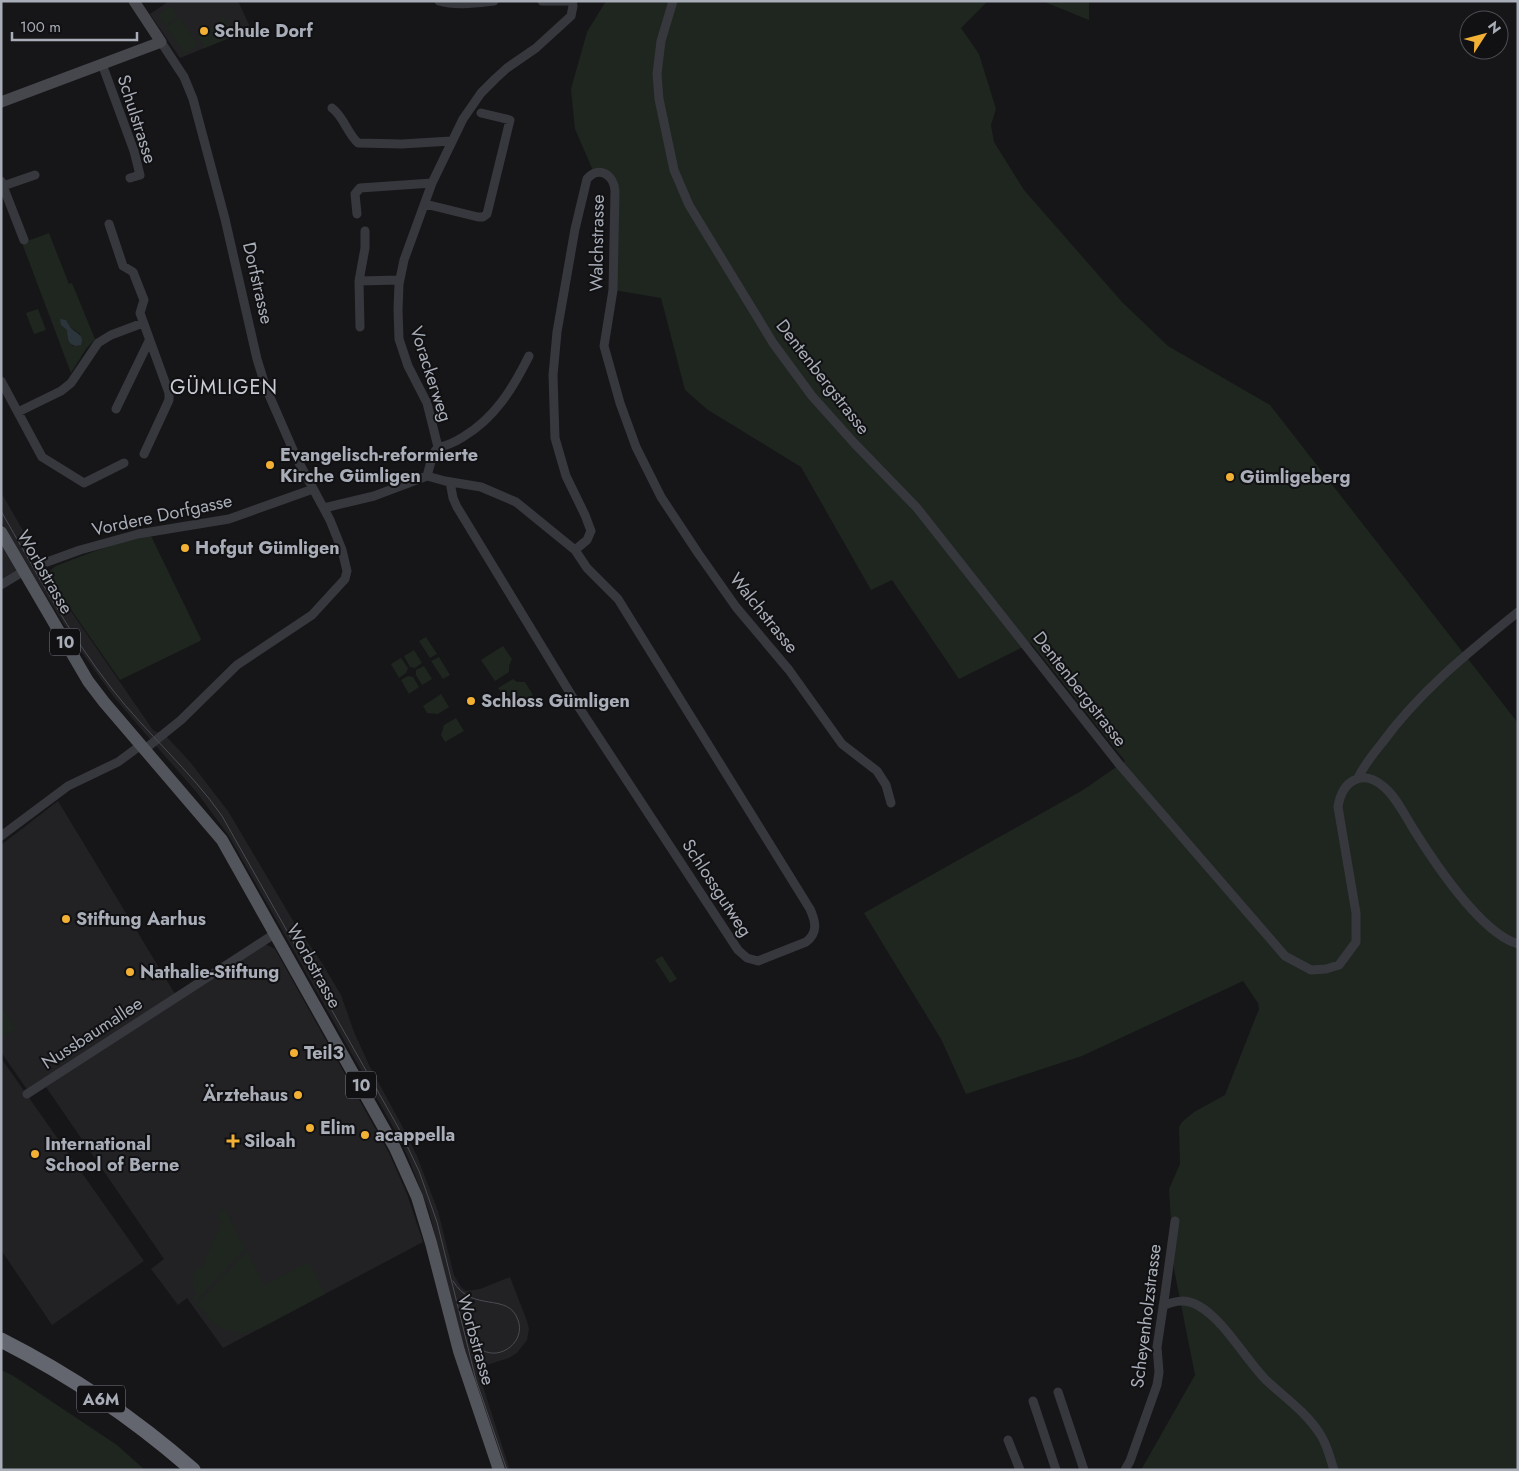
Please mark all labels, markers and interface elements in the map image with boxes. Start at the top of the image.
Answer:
scale bar [12,10,138,42]
north arrow [1459,10,1509,60]
text: 100 m [20,16,61,38]
text: N [1483,17,1506,38]
place label: Schule Dorf [214,18,314,44]
marker: Schule Dorf [198,25,210,37]
street label: Schulstrasse [110,71,164,167]
street label: Walchstrasse [583,194,611,292]
street label: Dorfstrasse [236,239,280,327]
street label: Dentenbergstrasse [770,314,876,440]
street label: Vorackerweg [403,323,459,425]
district label: GÜMLIGEN [170,373,278,402]
place label: Evangelisch-reformierte Kirche Gümligen [280,442,478,489]
marker: Evangelisch-reformierte Kirche Gümligen [264,459,276,471]
place label: Gümligeberg [1240,464,1350,490]
marker: Gümligeberg [1224,471,1236,483]
street label: Vordere Dorfgasse [90,487,234,543]
street label: Worbstrasse [11,525,79,619]
place label: Hofgut Gümligen [195,535,340,561]
marker: Hofgut Gümligen [179,542,191,554]
street label: Walchstrasse [723,567,805,659]
street label: Dentenbergstrasse [1027,626,1133,752]
road number: 10 [50,628,80,656]
place label: Schloss Gümligen [481,688,630,714]
marker: Schloss Gümligen [465,695,477,707]
street label: Schlossgutweg [676,834,758,942]
place label: Stiftung Aarhus [76,906,206,932]
marker: Stiftung Aarhus [60,913,72,925]
street label: Worbstrasse [280,919,348,1013]
place label: Nathalie-Stiftung [140,959,279,985]
marker: Nathalie-Stiftung [124,966,136,978]
street label: Nussbaumallee [36,991,148,1075]
place label: Teil3 [304,1040,344,1066]
marker: Teil3 [288,1047,300,1059]
road number: 10 [346,1072,376,1098]
place label: Ärztehaus [202,1082,288,1108]
marker: Ärztehaus [292,1089,304,1101]
place label: Elim [320,1115,355,1141]
marker: Elim [304,1122,316,1134]
place label: acappella [375,1122,455,1148]
place label: Siloah [244,1128,296,1154]
marker: acappella [359,1129,371,1141]
place label: International School of Berne [45,1131,179,1178]
marker: Siloah [226,1134,240,1148]
marker: International School of Berne [29,1148,41,1160]
street label: Scheyenholzstrasse [1124,1242,1168,1390]
street label: Worbstrasse [451,1292,501,1388]
road number: A6M [77,1386,125,1412]

